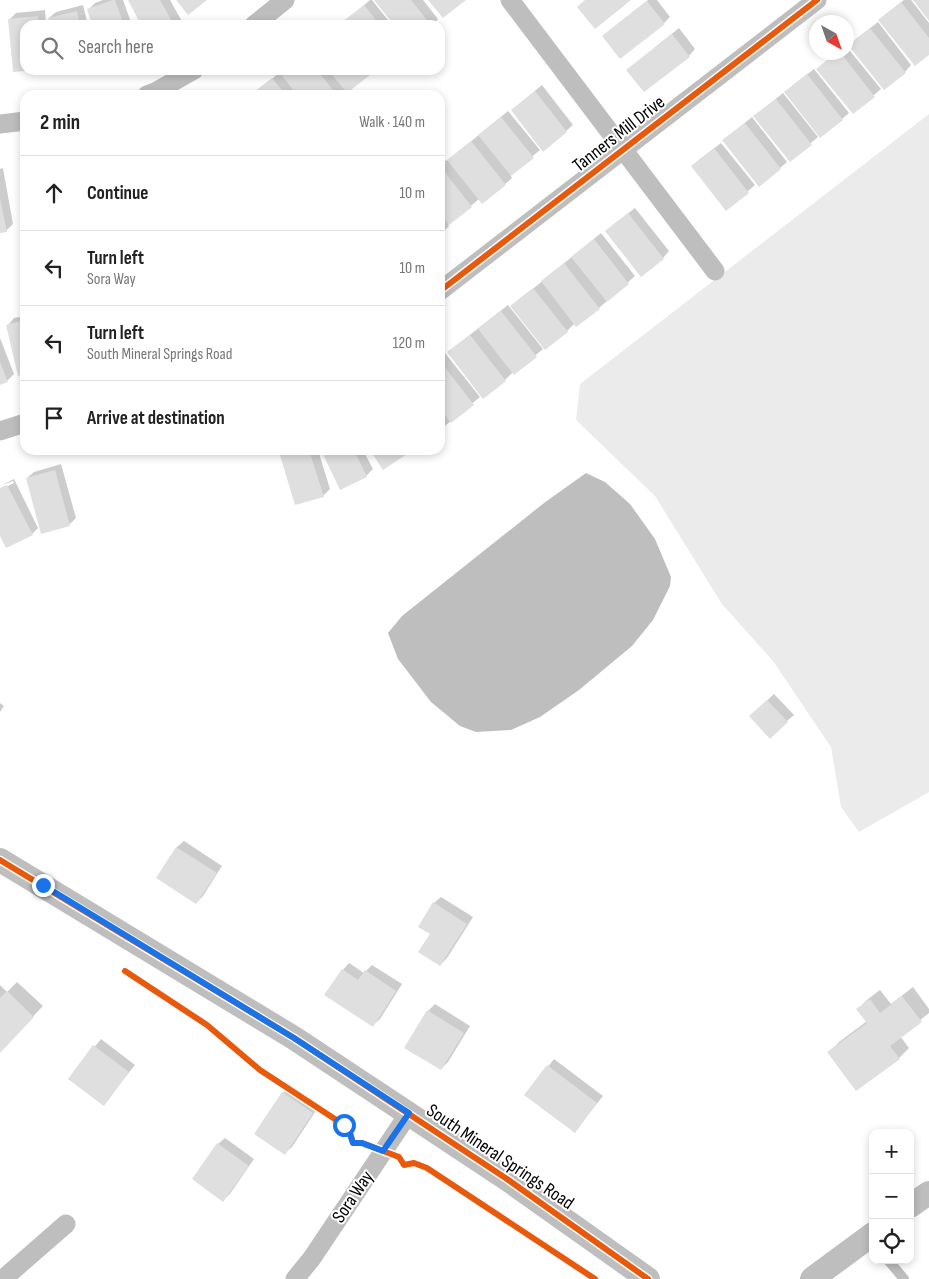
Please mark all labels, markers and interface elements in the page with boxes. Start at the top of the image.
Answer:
north arrow [809,15,854,60]
search box [20,20,445,75]
icon: search [38,34,66,62]
text: Search here [78,36,154,59]
street label: Tanners Mill Drive [568,91,670,177]
text: 2 min [40,110,80,135]
text: Walk · 140 m [359,113,425,132]
icon: ahead [40,179,68,207]
text: Continue [87,182,148,205]
text: 10 m [399,184,425,203]
text: Turn left [87,247,144,270]
icon: left [40,254,68,282]
text: 10 m [399,259,425,278]
text: Sora Way [87,270,136,289]
text: Turn left [87,322,144,345]
icon: left [40,329,68,357]
text: 120 m [393,334,425,353]
text: South Mineral Springs Road [87,345,232,364]
icon: arrive [40,404,68,432]
text: Arrive at destination [87,407,225,430]
route end [32,874,55,897]
street label: South Mineral Springs Road [422,1099,578,1215]
route start [333,1114,356,1137]
map controls [869,1129,914,1264]
button: + [869,1129,914,1174]
street label: Sora Way [327,1166,379,1227]
button: − [869,1174,914,1219]
button: locate [869,1219,914,1264]

